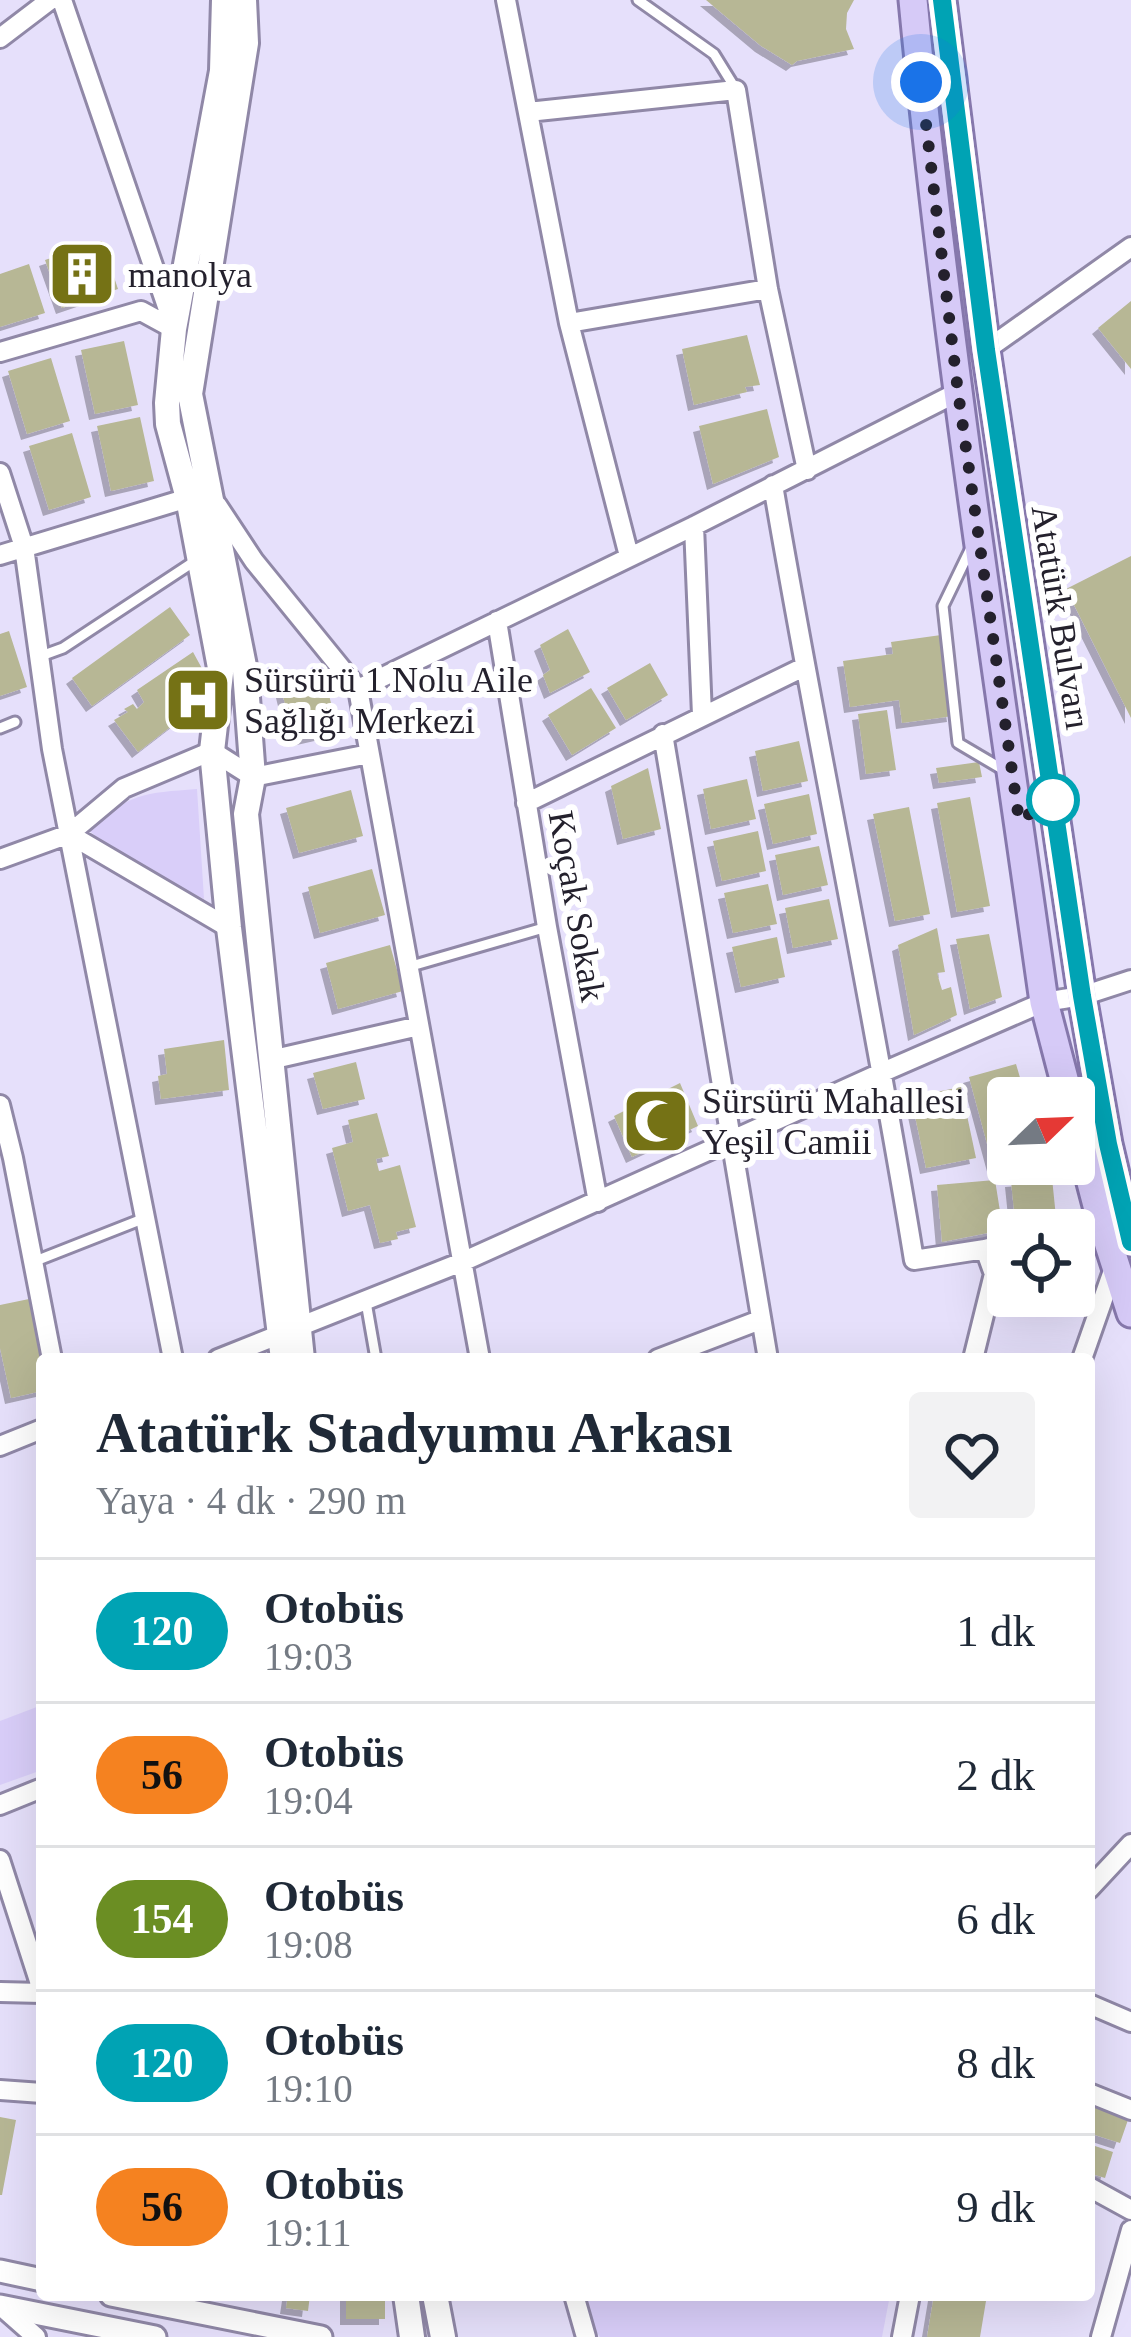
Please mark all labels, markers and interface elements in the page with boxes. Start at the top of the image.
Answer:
your location [891,52,951,112]
building icon: manolya [47,239,117,309]
place label: manolya [128,255,252,295]
street label: Atatürk Bulvarı [1024,502,1099,732]
place label: Sürsürü 1 Nolu Aile Sağlığı Merkezi [244,660,533,741]
hospital icon: Sürsürü 1 Nolu Aile Sağlığı Merkezi [163,665,233,735]
unlabelled marker [1028,775,1078,825]
street label: Koçak Sokak [541,808,613,1005]
north arrow [987,1077,1095,1185]
map controls [987,1077,1095,1317]
place label: Sürsürü Mahallesi Yeşil Camii [702,1081,965,1162]
mosque icon: Sürsürü Mahallesi Yeşil Camii [621,1086,691,1156]
button: locate [987,1209,1095,1317]
button: heart [909,1392,1035,1518]
text: Atatürk Stadyumu Arkası [96,1401,733,1464]
text: Yaya · 4 dk · 290 m [96,1479,406,1522]
text: Otobüs [264,1583,404,1633]
text: 1 dk [956,1606,1035,1656]
text: 120 [131,1608,194,1654]
text: 19:03 [264,1635,353,1678]
text: Otobüs [264,1727,404,1777]
text: 2 dk [956,1750,1035,1800]
text: 56 [141,1752,183,1798]
text: 19:04 [264,1779,353,1822]
text: Otobüs [264,1871,404,1921]
text: 6 dk [956,1894,1035,1944]
text: 154 [131,1896,194,1942]
text: 19:08 [264,1923,353,1966]
text: Otobüs [264,2015,404,2065]
text: 8 dk [956,2038,1035,2088]
text: 120 [131,2040,194,2086]
text: 19:10 [264,2067,353,2110]
text: Otobüs [264,2159,404,2209]
text: 9 dk [956,2182,1035,2232]
text: 56 [141,2184,183,2230]
text: 19:11 [264,2211,351,2254]

